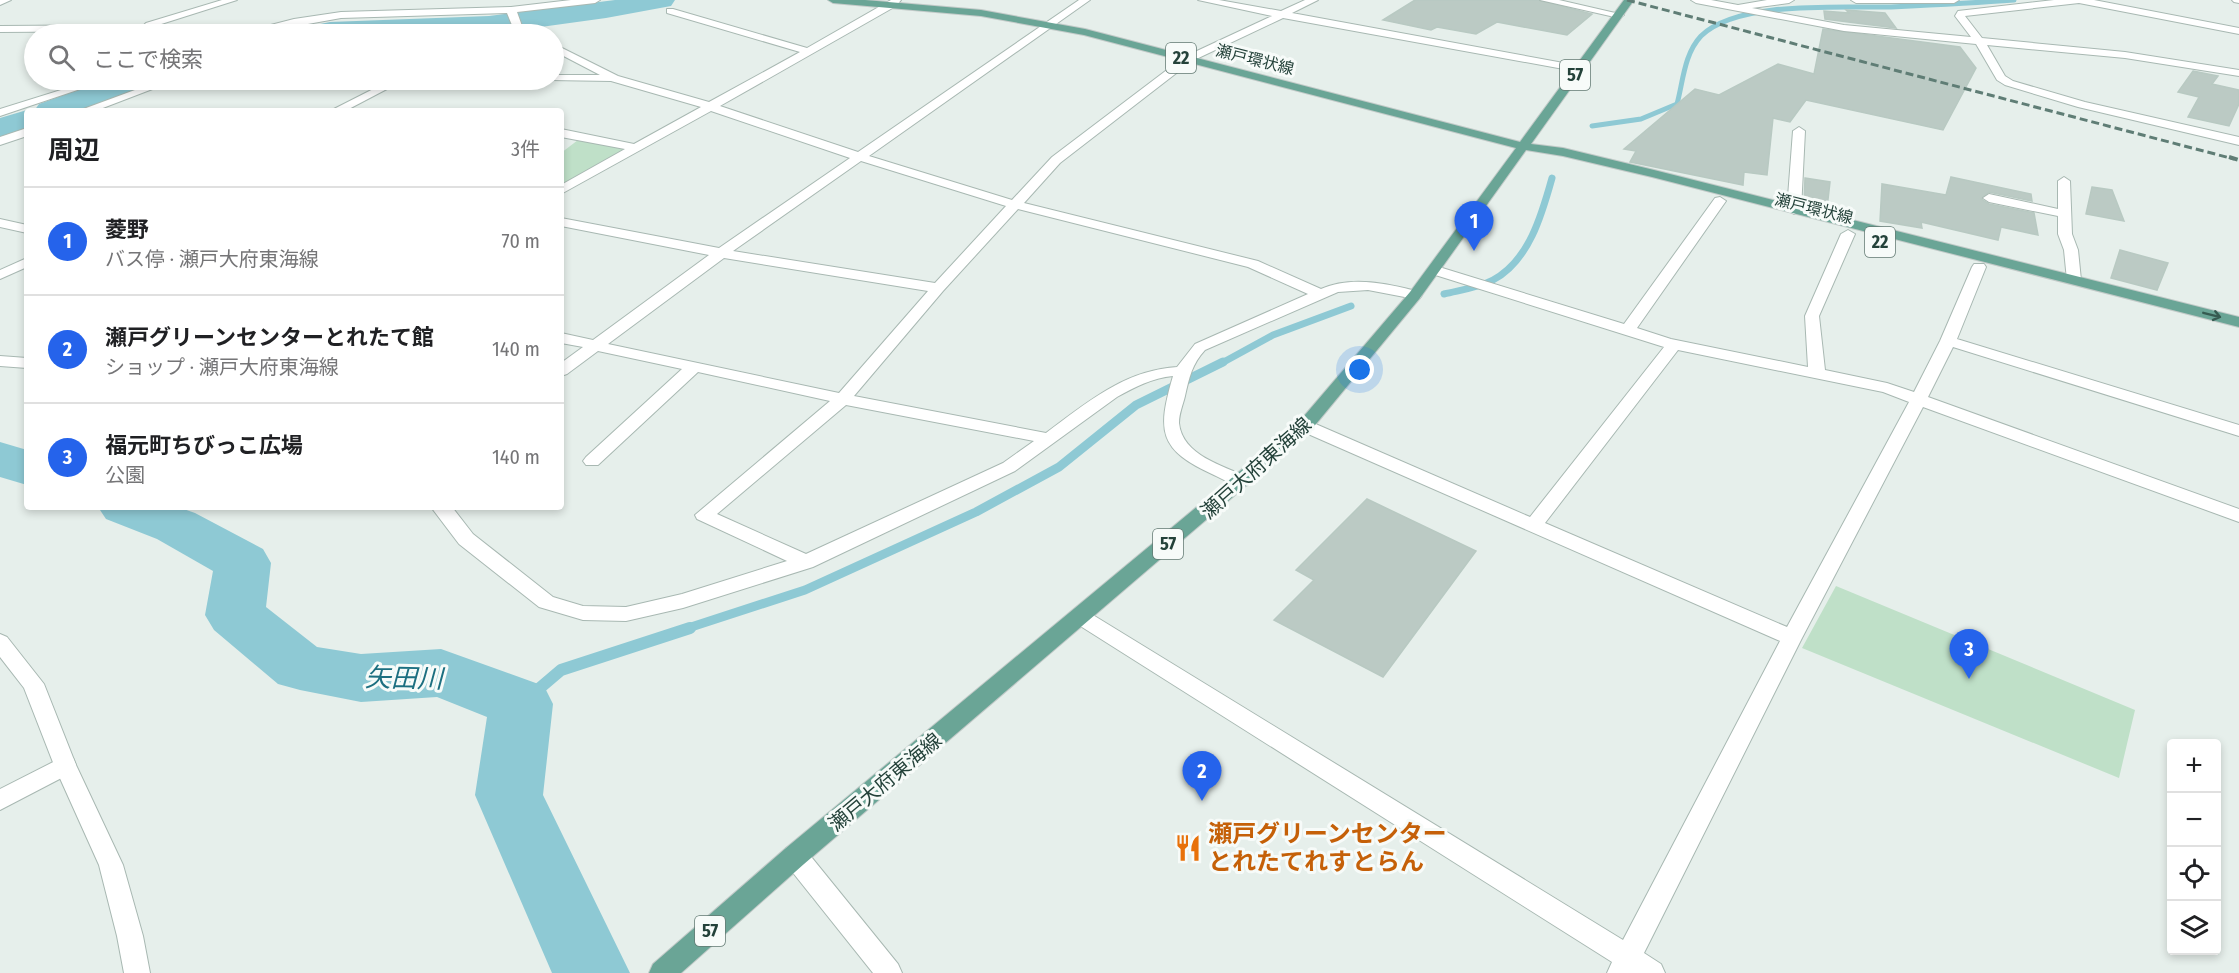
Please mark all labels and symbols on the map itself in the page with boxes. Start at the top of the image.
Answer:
street label: 瀬戸環状線 [1214,41,1296,78]
road number: 22 [1166,43,1196,73]
road number: 57 [1560,60,1590,90]
street label: 瀬戸環状線 [1773,190,1855,227]
pin: 1 [1454,202,1494,251]
road number: 22 [1865,227,1895,257]
one-way arrow [2202,310,2221,321]
your location [1345,355,1374,384]
street label: 瀬戸大府東海線 [1196,412,1316,524]
road number: 57 [1153,529,1183,559]
pin: 3 [1950,630,1988,679]
water label: 矢田川 [365,662,446,695]
street label: 瀬戸大府東海線 [824,728,946,836]
pin: 2 [1182,752,1222,801]
place label: 瀬戸グリーンセンター とれたてれすとらん [1208,820,1447,876]
restaurant icon: 瀬戸グリーンセンター とれたてれすとらん [1173,833,1203,863]
road number: 57 [695,916,725,946]

